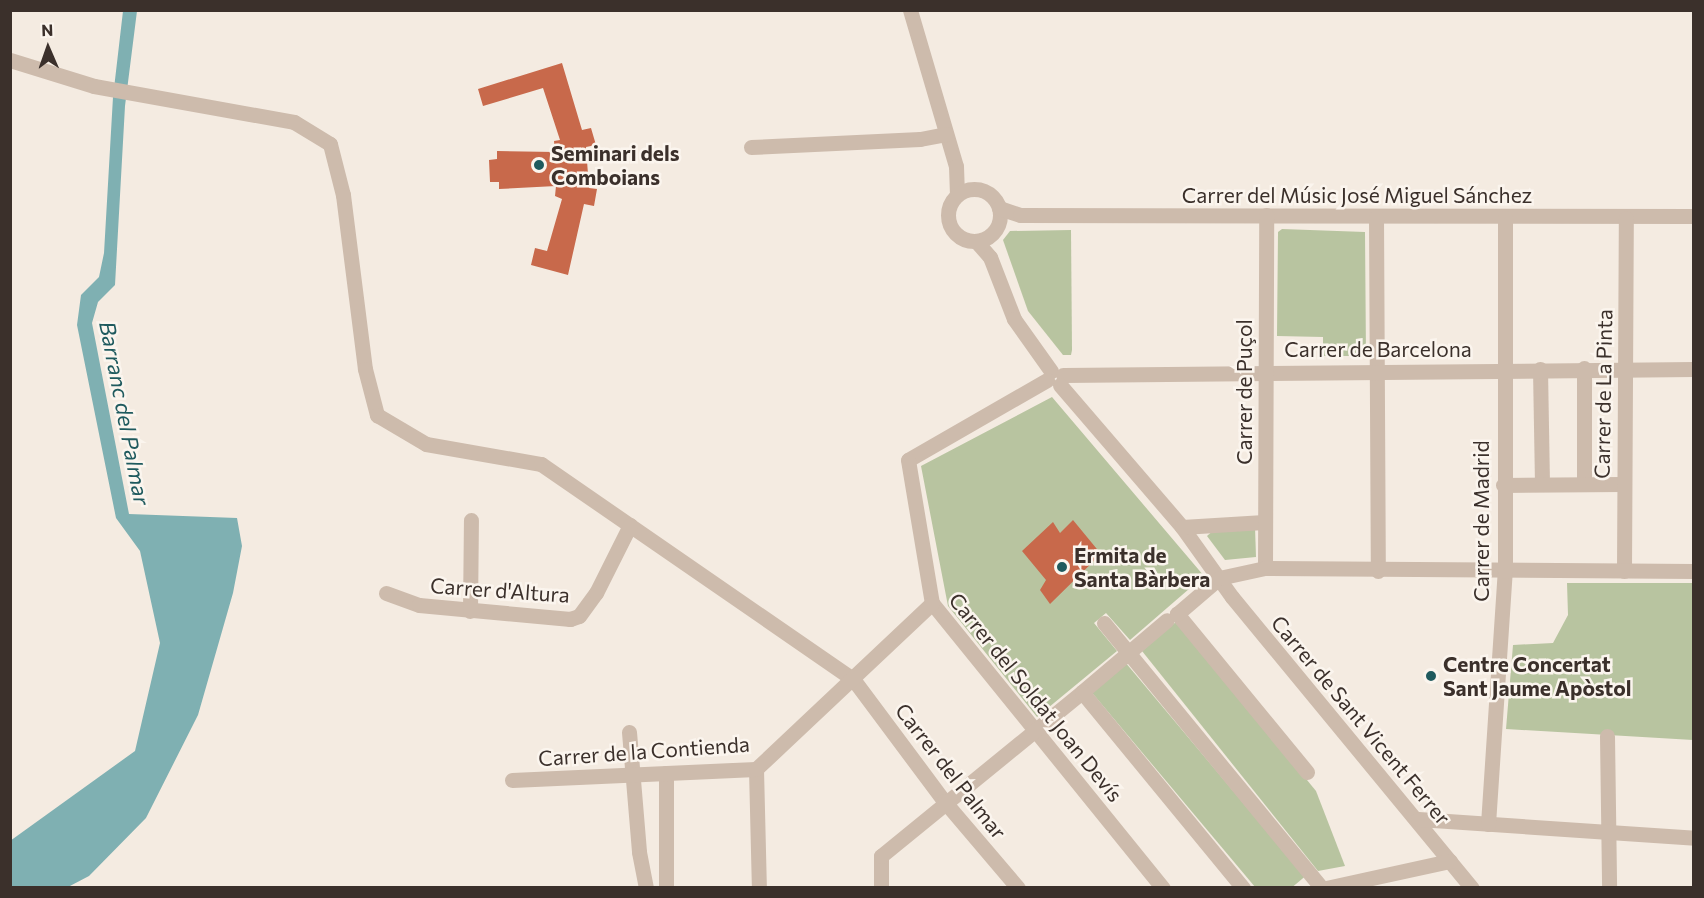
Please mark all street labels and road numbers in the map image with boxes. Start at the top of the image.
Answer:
street label: Carrer del Músic José Miguel Sánchez [1182,182,1532,208]
street label: Carrer de La Pinta [1589,309,1617,479]
street label: Carrer de Puçol [1231,319,1257,465]
street label: Carrer de Barcelona [1284,336,1472,362]
street label: Carrer de Madrid [1468,440,1494,602]
street label: Carrer d'Altura [429,573,571,607]
street label: Carrer del Soldat Joan Devís [944,587,1128,807]
street label: Carrer de Sant Vicent Ferrer [1266,610,1456,830]
street label: Carrer del Palmar [890,698,1012,844]
street label: Carrer de la Contienda [537,731,751,771]

